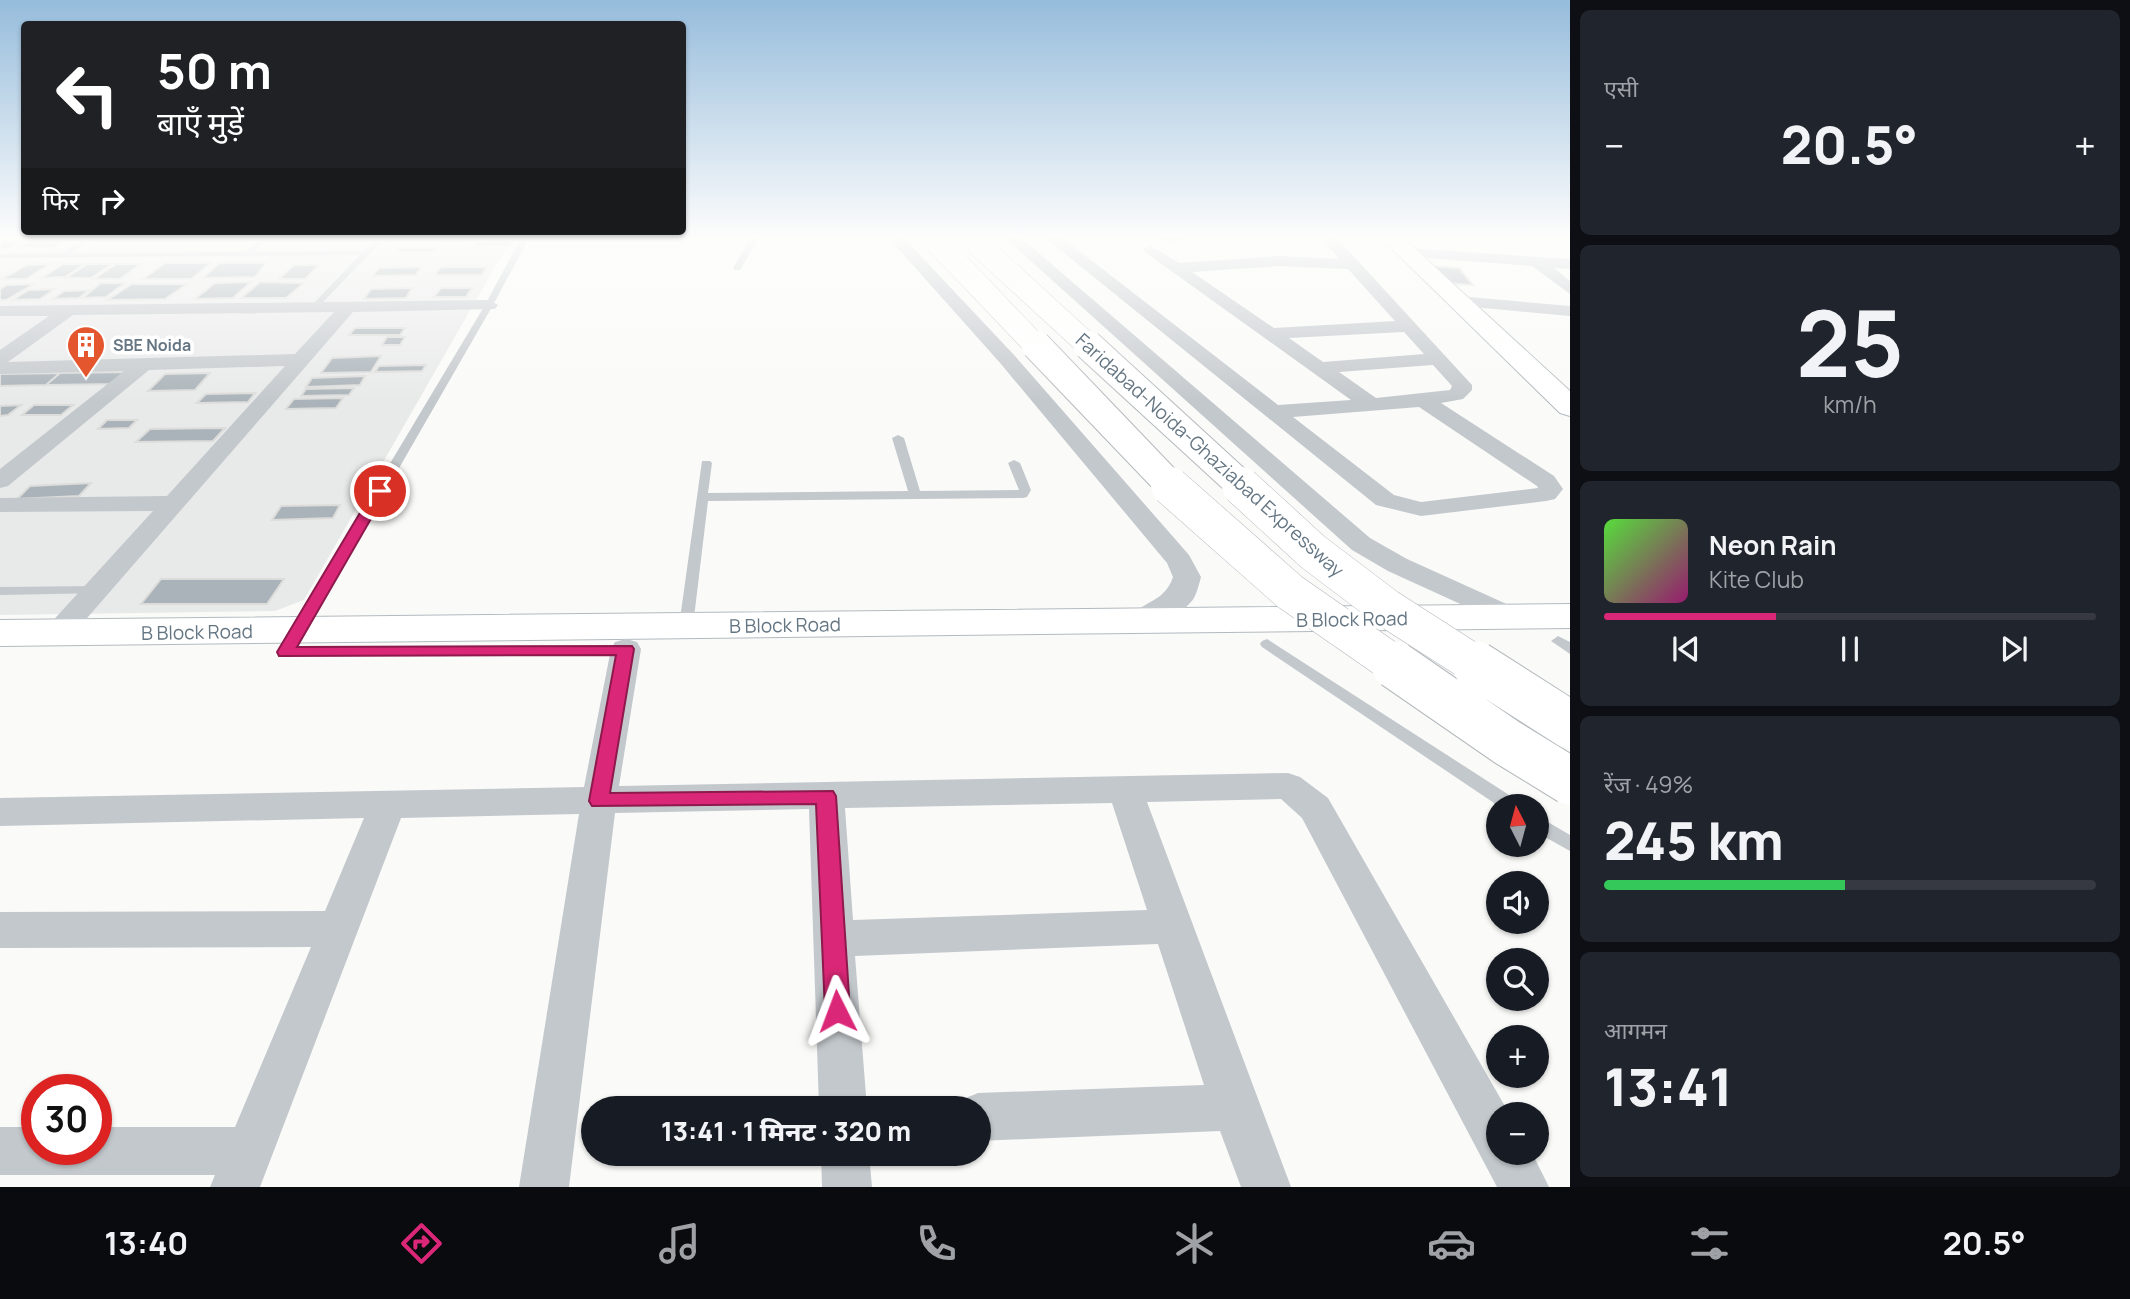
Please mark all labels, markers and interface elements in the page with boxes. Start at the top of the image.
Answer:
text: 50 m [157,37,272,104]
icon: left [42,49,133,140]
text: एसी [1604,72,1638,104]
text: बाएँ मुड़ें [157,101,244,145]
text: 20.5° [1781,109,1918,180]
text: − [1604,119,1625,171]
text: + [2074,119,2096,171]
text: फिर [42,182,79,218]
icon: right [93,182,131,220]
text: 25 [1796,280,1904,404]
building icon: SBE Noida [65,324,107,379]
street label: Faridabad-Noida-Ghaziabad Expressway [1070,327,1350,583]
place label: SBE Noida [113,334,191,356]
text: km/h [1823,388,1877,420]
pin [350,461,410,521]
icon: arrive [361,472,399,510]
text: Neon Rain [1709,527,1837,563]
text: Kite Club [1709,563,1804,595]
street label: B Block Road [1296,605,1408,633]
street label: B Block Road [729,611,841,639]
street label: B Block Road [141,618,253,646]
icon: previous [1667,630,1705,668]
icon: pause [1831,630,1869,668]
icon: next [1995,630,2033,668]
text: रेंज · 49% [1604,768,1693,800]
north arrow [1486,794,1549,858]
map controls [1486,794,1549,1165]
text: 245 km [1604,805,1784,876]
button: sound [1486,871,1549,934]
button: search [1486,948,1549,1011]
position arrow [800,974,874,1048]
text: आगमन [1604,1014,1667,1046]
button: + [1486,1025,1549,1088]
text: 13:41 [1604,1051,1733,1122]
speed limit sign: 30 [21,1074,112,1165]
button: − [1486,1102,1549,1165]
text: 13:41 · 1 मिनट · 320 m [661,1113,911,1149]
icon: directions [397,1219,446,1268]
icon: music [655,1219,704,1268]
icon: phone [912,1219,961,1268]
icon: climate [1170,1219,1219,1268]
icon: car [1427,1219,1476,1268]
icon: filters [1685,1219,1734,1268]
text: 13:40 [104,1221,188,1265]
text: 20.5° [1943,1221,2026,1265]

